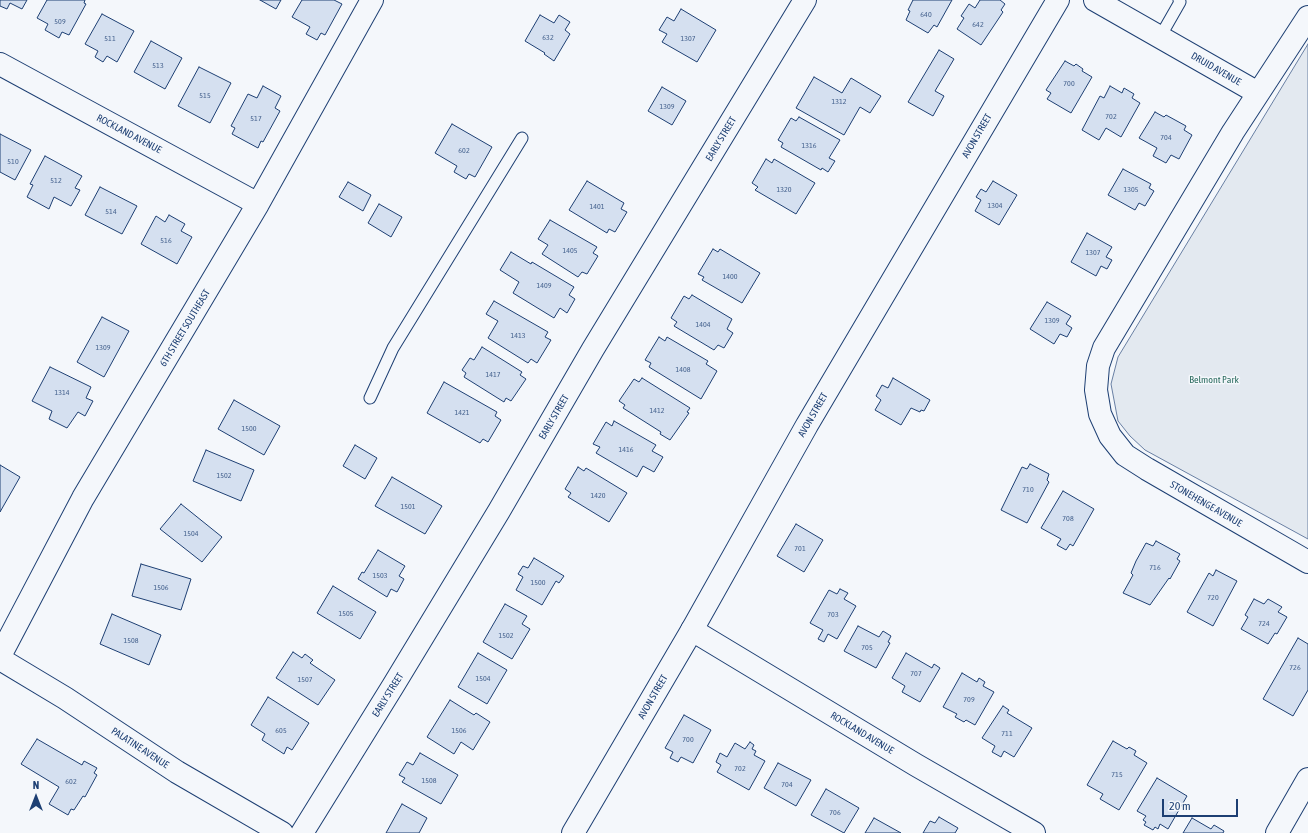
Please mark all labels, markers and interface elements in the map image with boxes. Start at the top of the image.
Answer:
house number: 640 [920,9,932,19]
house number: 509 [54,16,66,26]
house number: 642 [972,19,984,29]
house number: 632 [542,32,554,42]
house number: 511 [104,33,116,43]
house number: 1307 [680,33,696,43]
street label: DRUID AVENUE [1189,50,1243,88]
house number: 513 [152,60,164,70]
house number: 700 [1063,78,1075,88]
house number: 515 [199,90,211,100]
house number: 1312 [831,96,847,106]
house number: 1309 [659,101,675,111]
house number: 702 [1105,111,1117,121]
street label: ROCKLAND AVENUE [95,112,163,156]
street label: AVON STREET [960,112,994,160]
house number: 517 [250,113,262,123]
street label: EARLY STREET [703,115,739,163]
house number: 704 [1160,132,1172,142]
house number: 1316 [801,140,817,150]
house number: 602 [458,145,470,155]
house number: 510 [7,156,19,166]
house number: 512 [50,175,62,185]
house number: 1320 [776,184,792,194]
house number: 1305 [1123,184,1139,194]
house number: 1304 [987,200,1003,210]
house number: 1401 [589,201,605,211]
house number: 514 [105,206,117,216]
house number: 516 [160,235,172,245]
house number: 1405 [562,245,578,255]
house number: 1307 [1085,247,1101,257]
house number: 1400 [722,271,738,281]
house number: 1409 [536,280,552,290]
street label: 6TH STREET SOUTHEAST [157,287,213,369]
house number: 1309 [1044,315,1060,325]
house number: 1404 [695,319,711,329]
house number: 1413 [510,330,526,340]
house number: 1309 [95,342,111,352]
house number: 1408 [675,364,691,374]
house number: 1417 [485,369,501,379]
park label: Belmont Park [1189,374,1239,386]
house number: 1314 [54,387,70,397]
street label: AVON STREET [796,391,830,439]
street label: EARLY STREET [536,393,572,441]
house number: 1412 [649,405,665,415]
house number: 1421 [454,407,470,417]
house number: 1500 [241,423,257,433]
house number: 1416 [618,444,634,454]
house number: 1502 [216,470,232,480]
street label: STONEHENGE AVENUE [1168,479,1244,529]
house number: 710 [1022,484,1034,494]
house number: 1420 [590,490,606,500]
house number: 1501 [400,501,416,511]
house number: 708 [1062,513,1074,523]
house number: 1504 [183,528,199,538]
house number: 701 [794,543,806,553]
house number: 716 [1149,562,1161,572]
house number: 1503 [372,570,388,580]
house number: 1500 [530,577,546,587]
house number: 1506 [153,582,169,592]
house number: 720 [1207,592,1219,602]
house number: 1505 [338,608,354,618]
house number: 703 [827,609,839,619]
house number: 724 [1258,618,1270,628]
house number: 1502 [498,630,514,640]
house number: 1508 [123,635,139,645]
house number: 705 [861,642,873,652]
house number: 726 [1289,662,1301,672]
house number: 707 [910,668,922,678]
street label: EARLY STREET [370,671,406,719]
house number: 1504 [475,673,491,683]
street label: AVON STREET [636,673,670,721]
house number: 1507 [297,674,313,684]
house number: 709 [963,694,975,704]
street label: ROCKLAND AVENUE [828,709,896,757]
street label: PALATINE AVENUE [109,725,171,771]
house number: 605 [275,725,287,735]
house number: 1506 [451,725,467,735]
house number: 711 [1001,728,1013,738]
house number: 700 [682,734,694,744]
house number: 702 [734,763,746,773]
house number: 715 [1111,769,1123,779]
house number: 1508 [421,775,437,785]
house number: 602 [65,776,77,786]
north arrow [16,777,56,817]
text: N [33,779,39,791]
house number: 704 [781,779,793,789]
scale bar [1164,791,1240,817]
text: 20 m [1169,799,1191,813]
house number: 706 [829,807,841,817]

